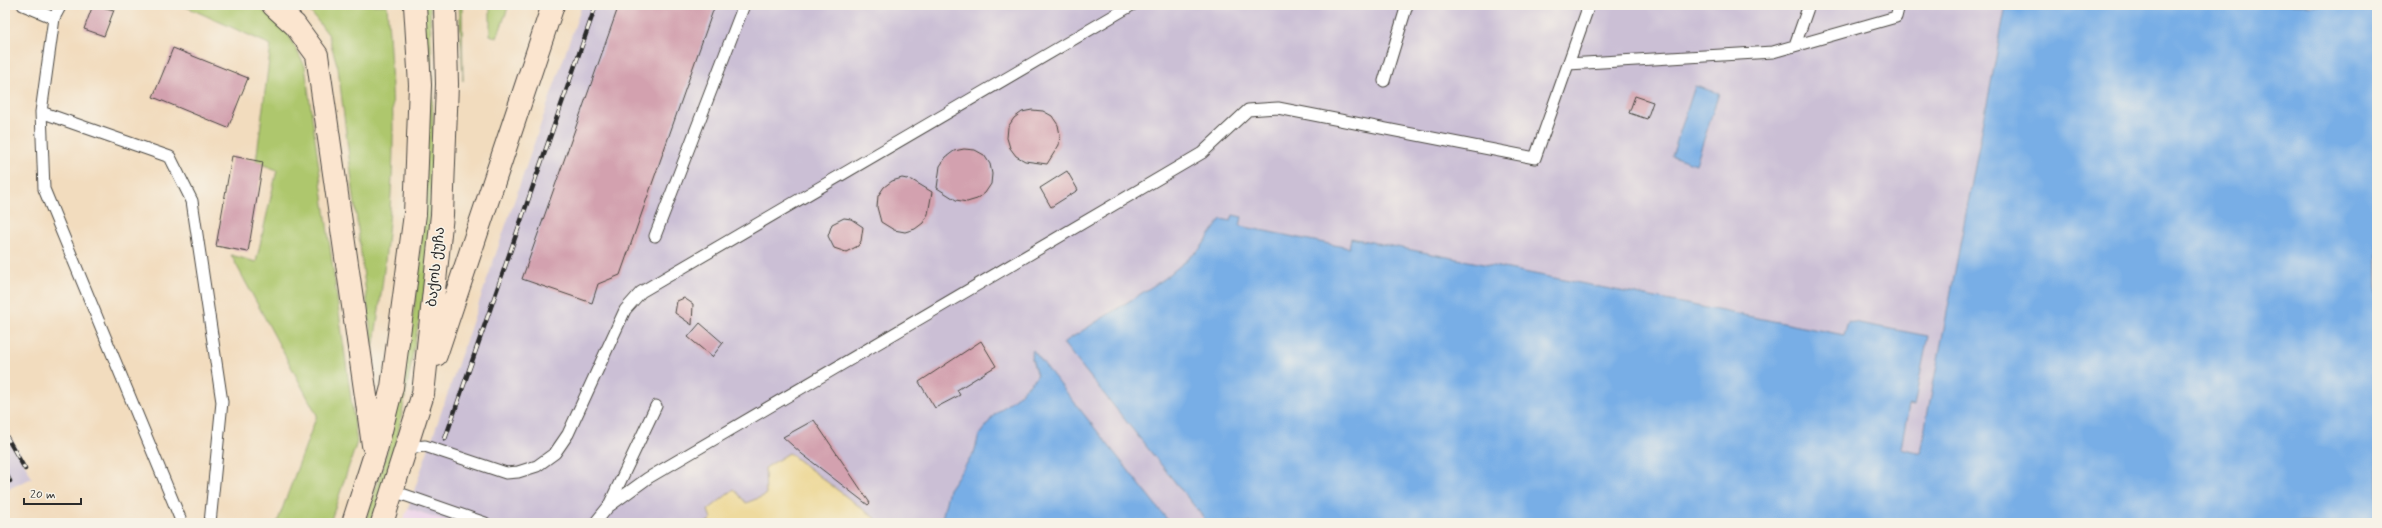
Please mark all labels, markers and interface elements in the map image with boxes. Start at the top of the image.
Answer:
street label: ბაქოს ქუჩა [423,226,449,308]
scale bar [24,480,81,506]
text: 20 m [30,487,56,503]

